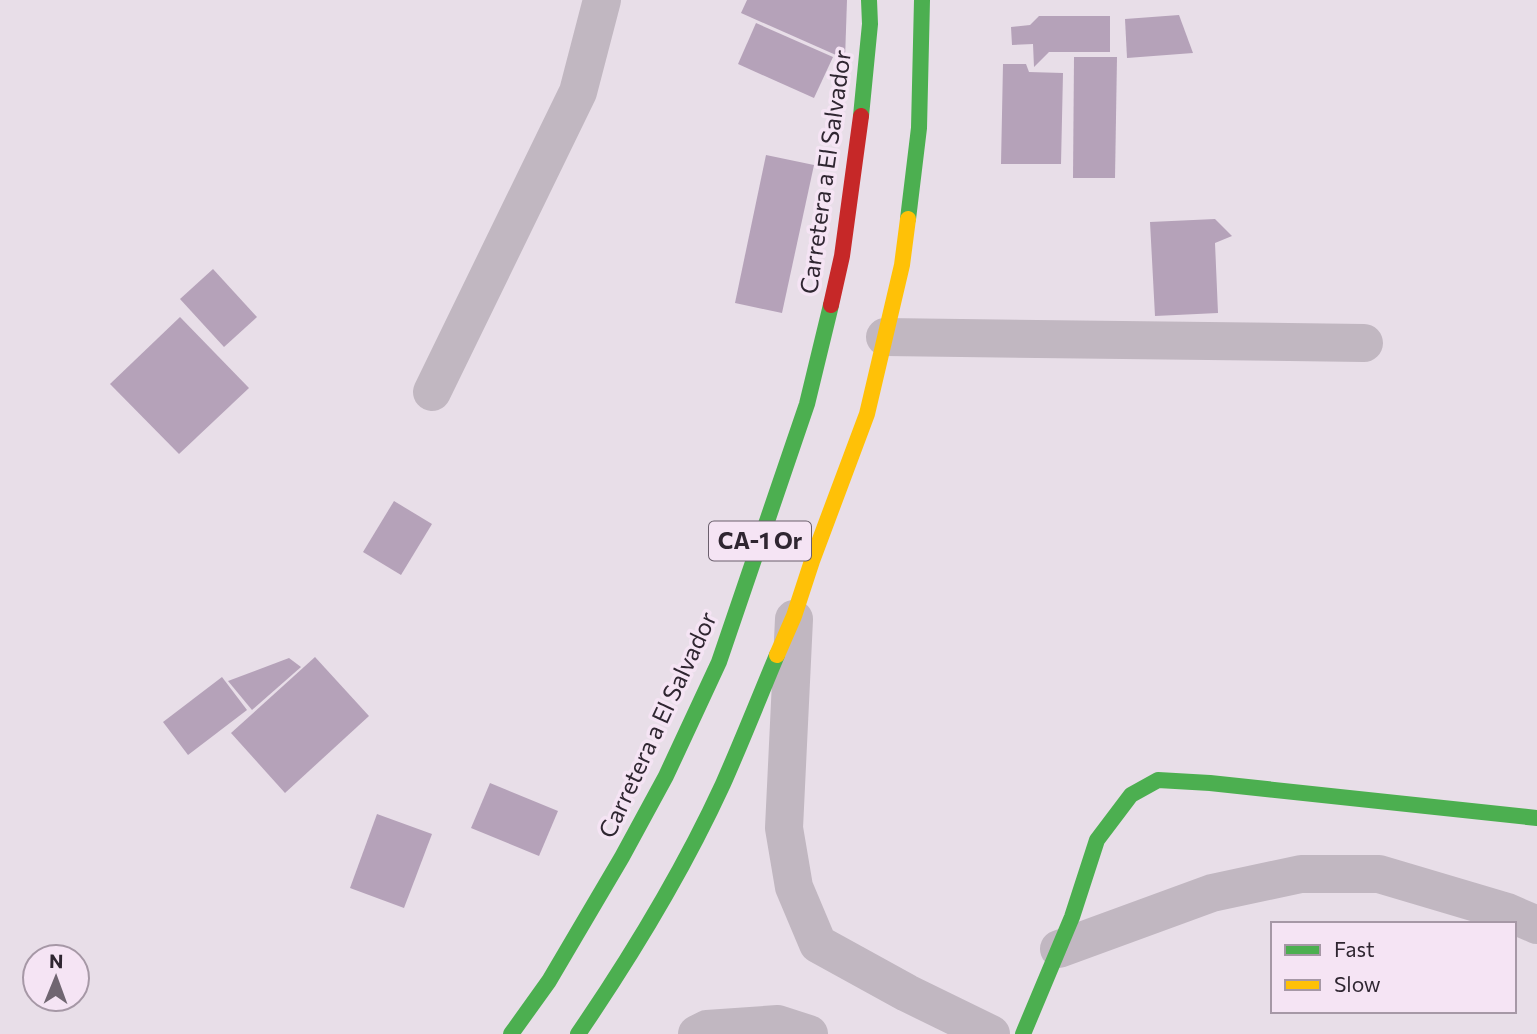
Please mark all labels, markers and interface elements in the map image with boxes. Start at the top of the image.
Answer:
street label: Carretera a El Salvador [793,47,856,296]
road number: CA-1 Or [709,522,811,561]
street label: Carretera a El Salvador [591,606,722,842]
legend [1271,922,1516,1013]
text: Fast [1334,936,1375,961]
north arrow [21,943,91,1013]
text: N [49,949,64,972]
text: Slow [1334,971,1381,996]

